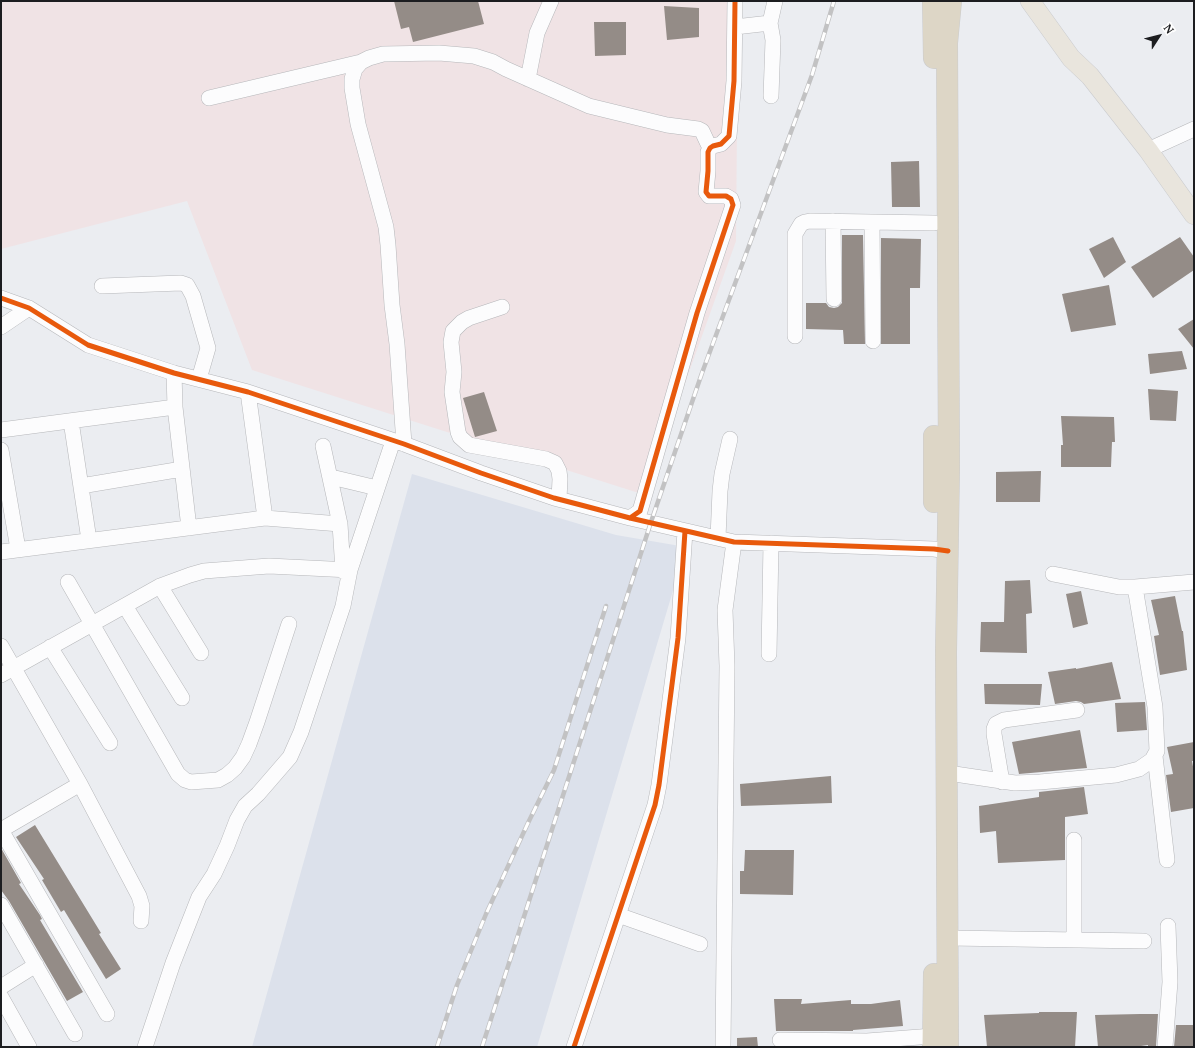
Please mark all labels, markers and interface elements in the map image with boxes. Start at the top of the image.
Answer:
north arrow [1139,16,1179,56]
text: N [1160,21,1178,37]

